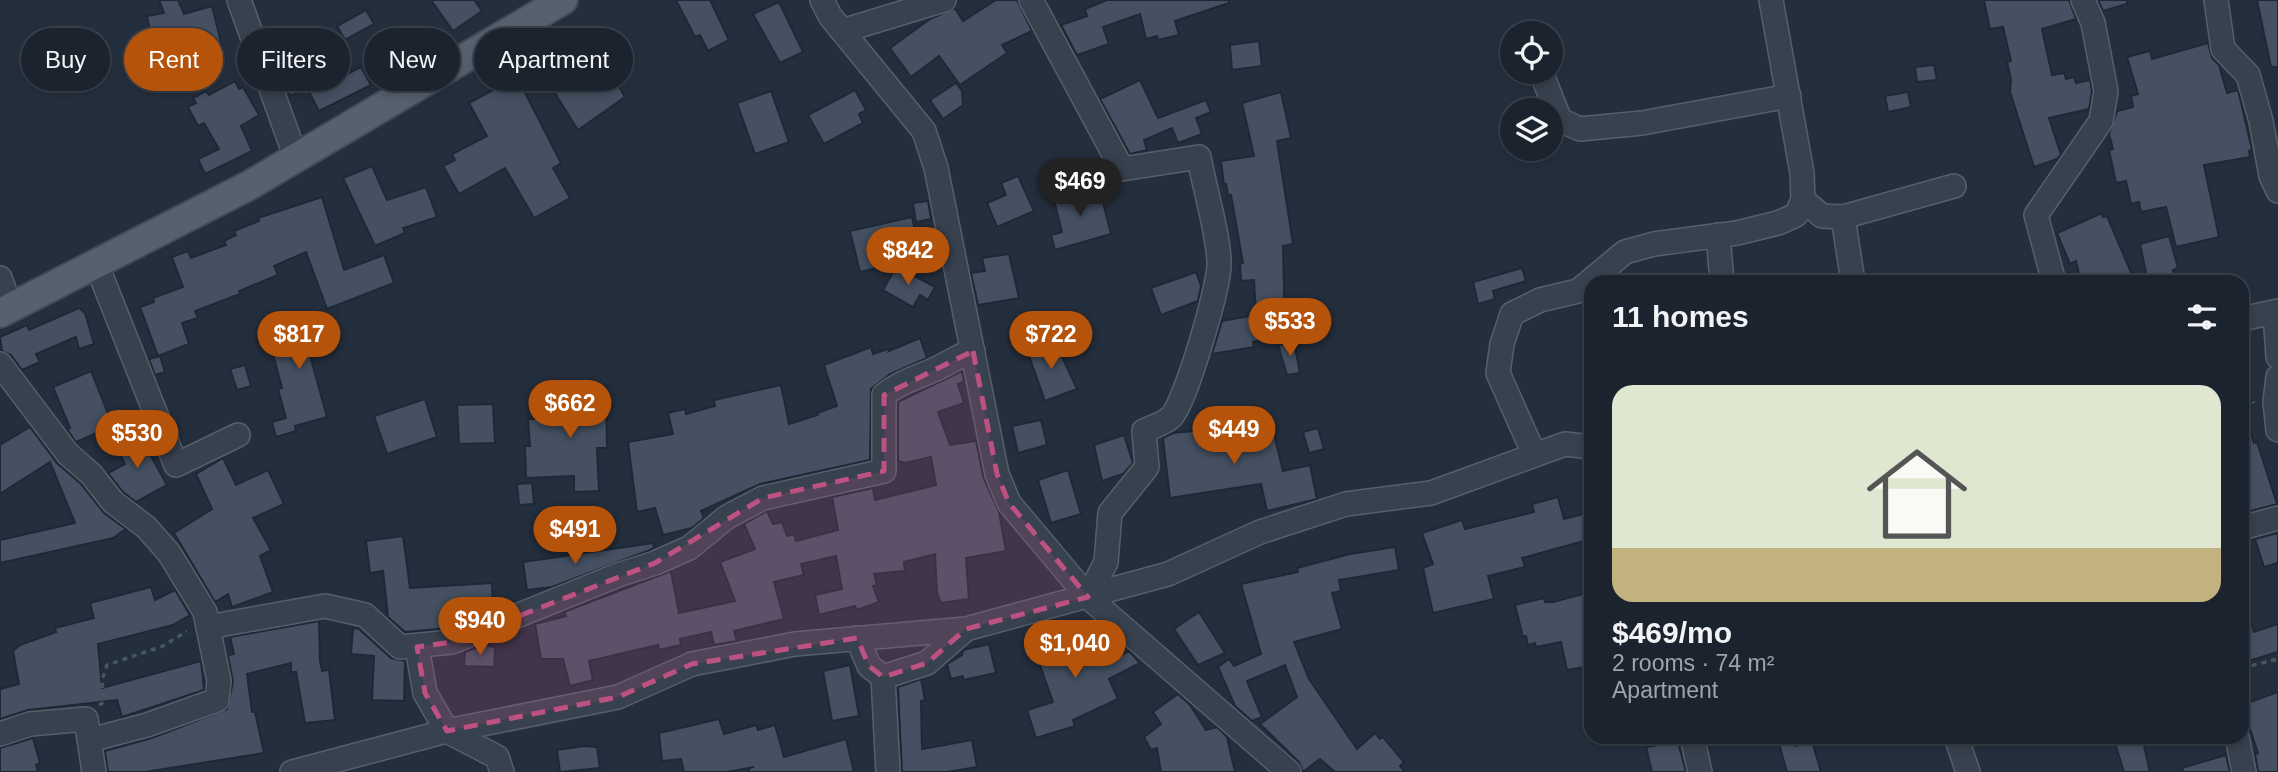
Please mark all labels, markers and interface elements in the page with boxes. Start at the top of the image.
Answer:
map controls [1500,21,1563,161]
button: locate [1500,21,1563,84]
chip: Buy [21,28,110,91]
chip: Rent [124,28,223,91]
chip: Filters [237,28,350,91]
chip: New [364,28,460,91]
chip: Apartment [474,28,633,91]
button: layers [1500,98,1563,161]
pin: $469 [1039,158,1121,218]
text: $469 [1054,168,1106,194]
pin: $842 [867,228,949,287]
text: $842 [882,237,934,263]
pin: $533 [1249,298,1331,358]
icon: filters [2183,298,2221,336]
text: 11 homes [1612,300,1749,333]
text: $533 [1264,308,1316,334]
pin: $817 [258,312,340,371]
pin: $722 [1010,312,1092,371]
text: $817 [273,321,325,347]
text: $722 [1025,321,1077,347]
pin: $662 [529,380,611,440]
text: $662 [544,390,596,416]
pin: $449 [1193,406,1275,466]
pin: $530 [96,410,178,470]
text: $449 [1208,416,1260,442]
text: $530 [111,420,163,446]
icon: home [1854,431,1980,557]
pin: $491 [534,506,616,566]
text: $491 [549,516,601,542]
pin: $940 [439,598,521,657]
text: $940 [454,607,506,633]
text: $469/mo [1612,616,1732,649]
pin: $1,040 [1018,620,1132,680]
text: $1,040 [1040,630,1110,656]
text: 2 rooms · 74 m² [1612,650,1774,676]
text: Apartment [1612,677,1718,703]

